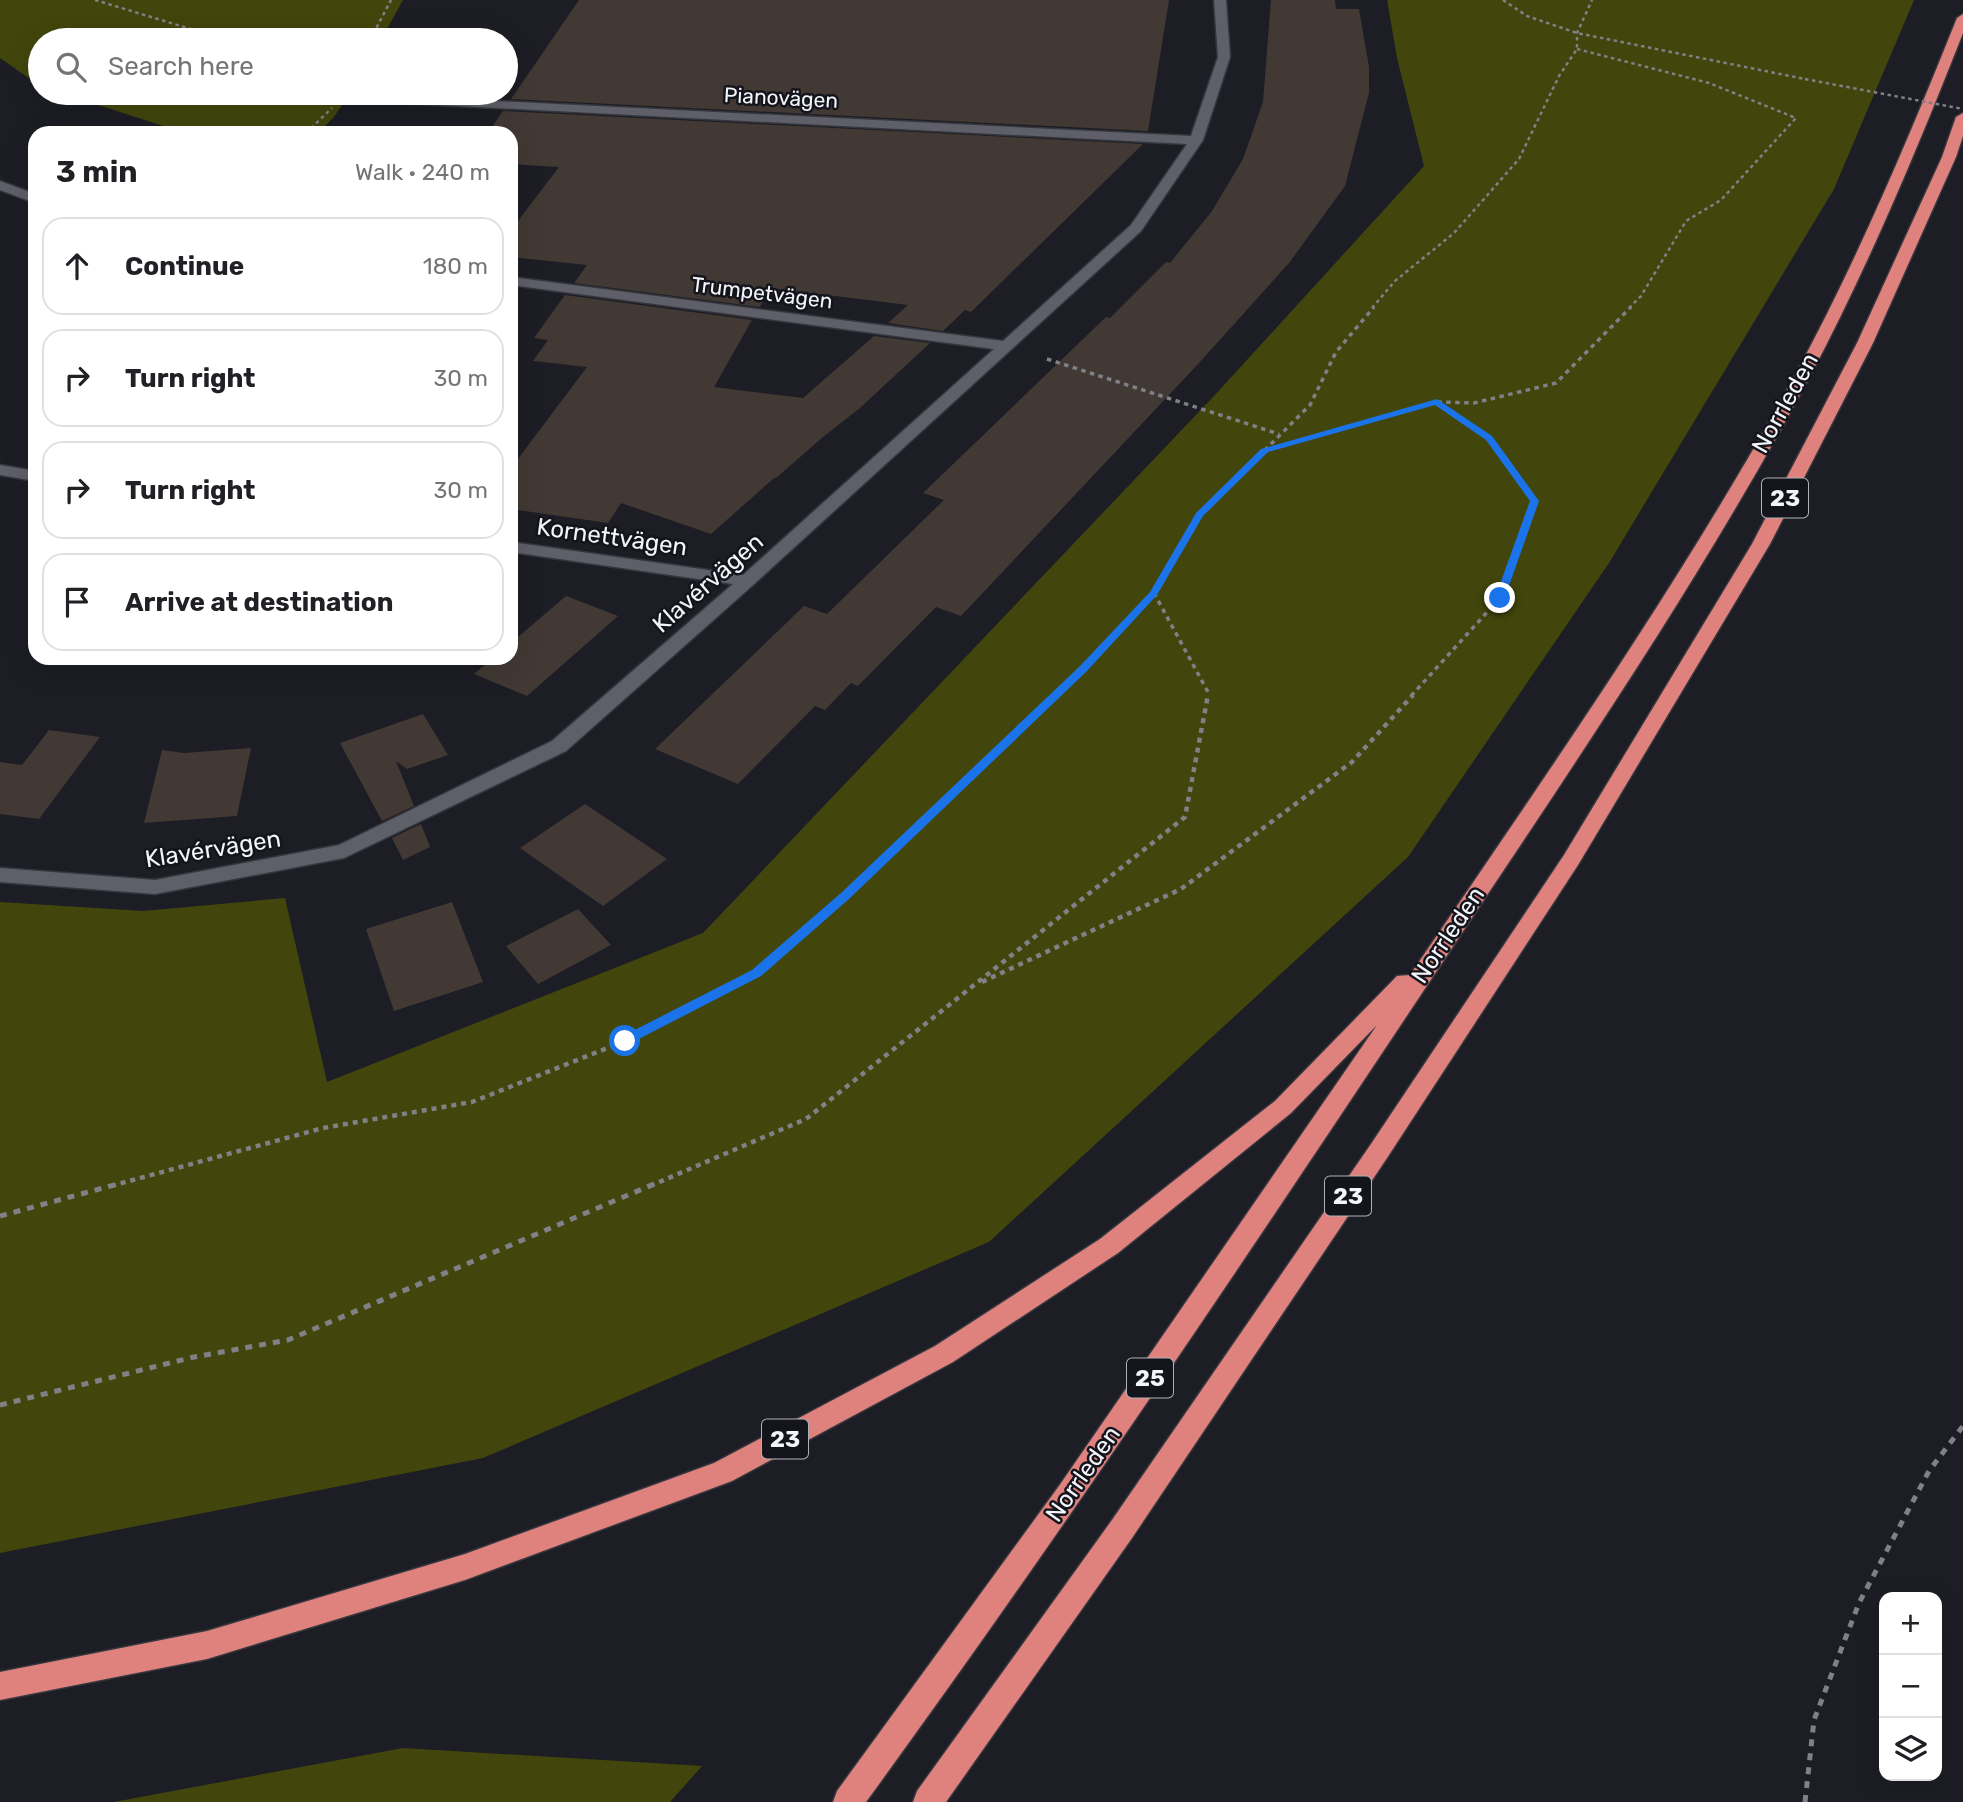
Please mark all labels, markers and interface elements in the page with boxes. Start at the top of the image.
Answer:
search box [28,28,518,105]
icon: search [52,48,90,86]
text: Search here [108,51,254,82]
street label: Pianovägen [723,82,839,113]
text: 3 min [56,154,138,190]
text: Walk · 240 m [355,158,490,186]
icon: ahead [58,247,96,285]
text: Continue [125,251,244,282]
text: 180 m [423,252,488,280]
street label: Trumpetvägen [690,271,834,314]
street label: Norrleden [1746,348,1824,458]
icon: right [58,359,96,397]
text: Turn right [125,363,255,394]
text: 30 m [433,364,488,392]
icon: right [58,471,96,509]
text: Turn right [125,475,255,506]
text: 30 m [433,476,488,504]
road number: 23 [1762,478,1808,518]
street label: Kornettvägen [535,513,689,561]
street label: Klavérvägen [647,527,769,639]
route end [1484,582,1515,613]
icon: arrive [58,583,96,621]
text: Arrive at destination [125,587,393,618]
street label: Klavérvägen [143,824,283,874]
street label: Norrleden [1406,881,1490,989]
route start [609,1025,640,1056]
road number: 23 [1325,1176,1371,1216]
road number: 25 [1127,1358,1173,1398]
road number: 23 [762,1420,808,1458]
street label: Norrleden [1040,1421,1126,1527]
map controls [1879,1592,1942,1781]
button: + [1879,1592,1942,1655]
button: − [1879,1655,1942,1718]
button: layers [1879,1718,1942,1781]

